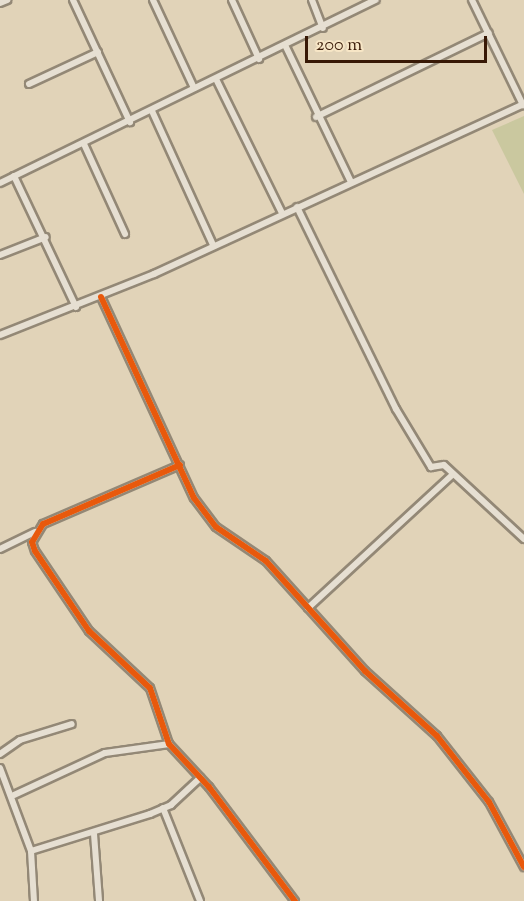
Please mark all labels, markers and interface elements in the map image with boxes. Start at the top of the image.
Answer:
scale bar [308,24,490,62]
text: 200 m [316,33,362,59]

